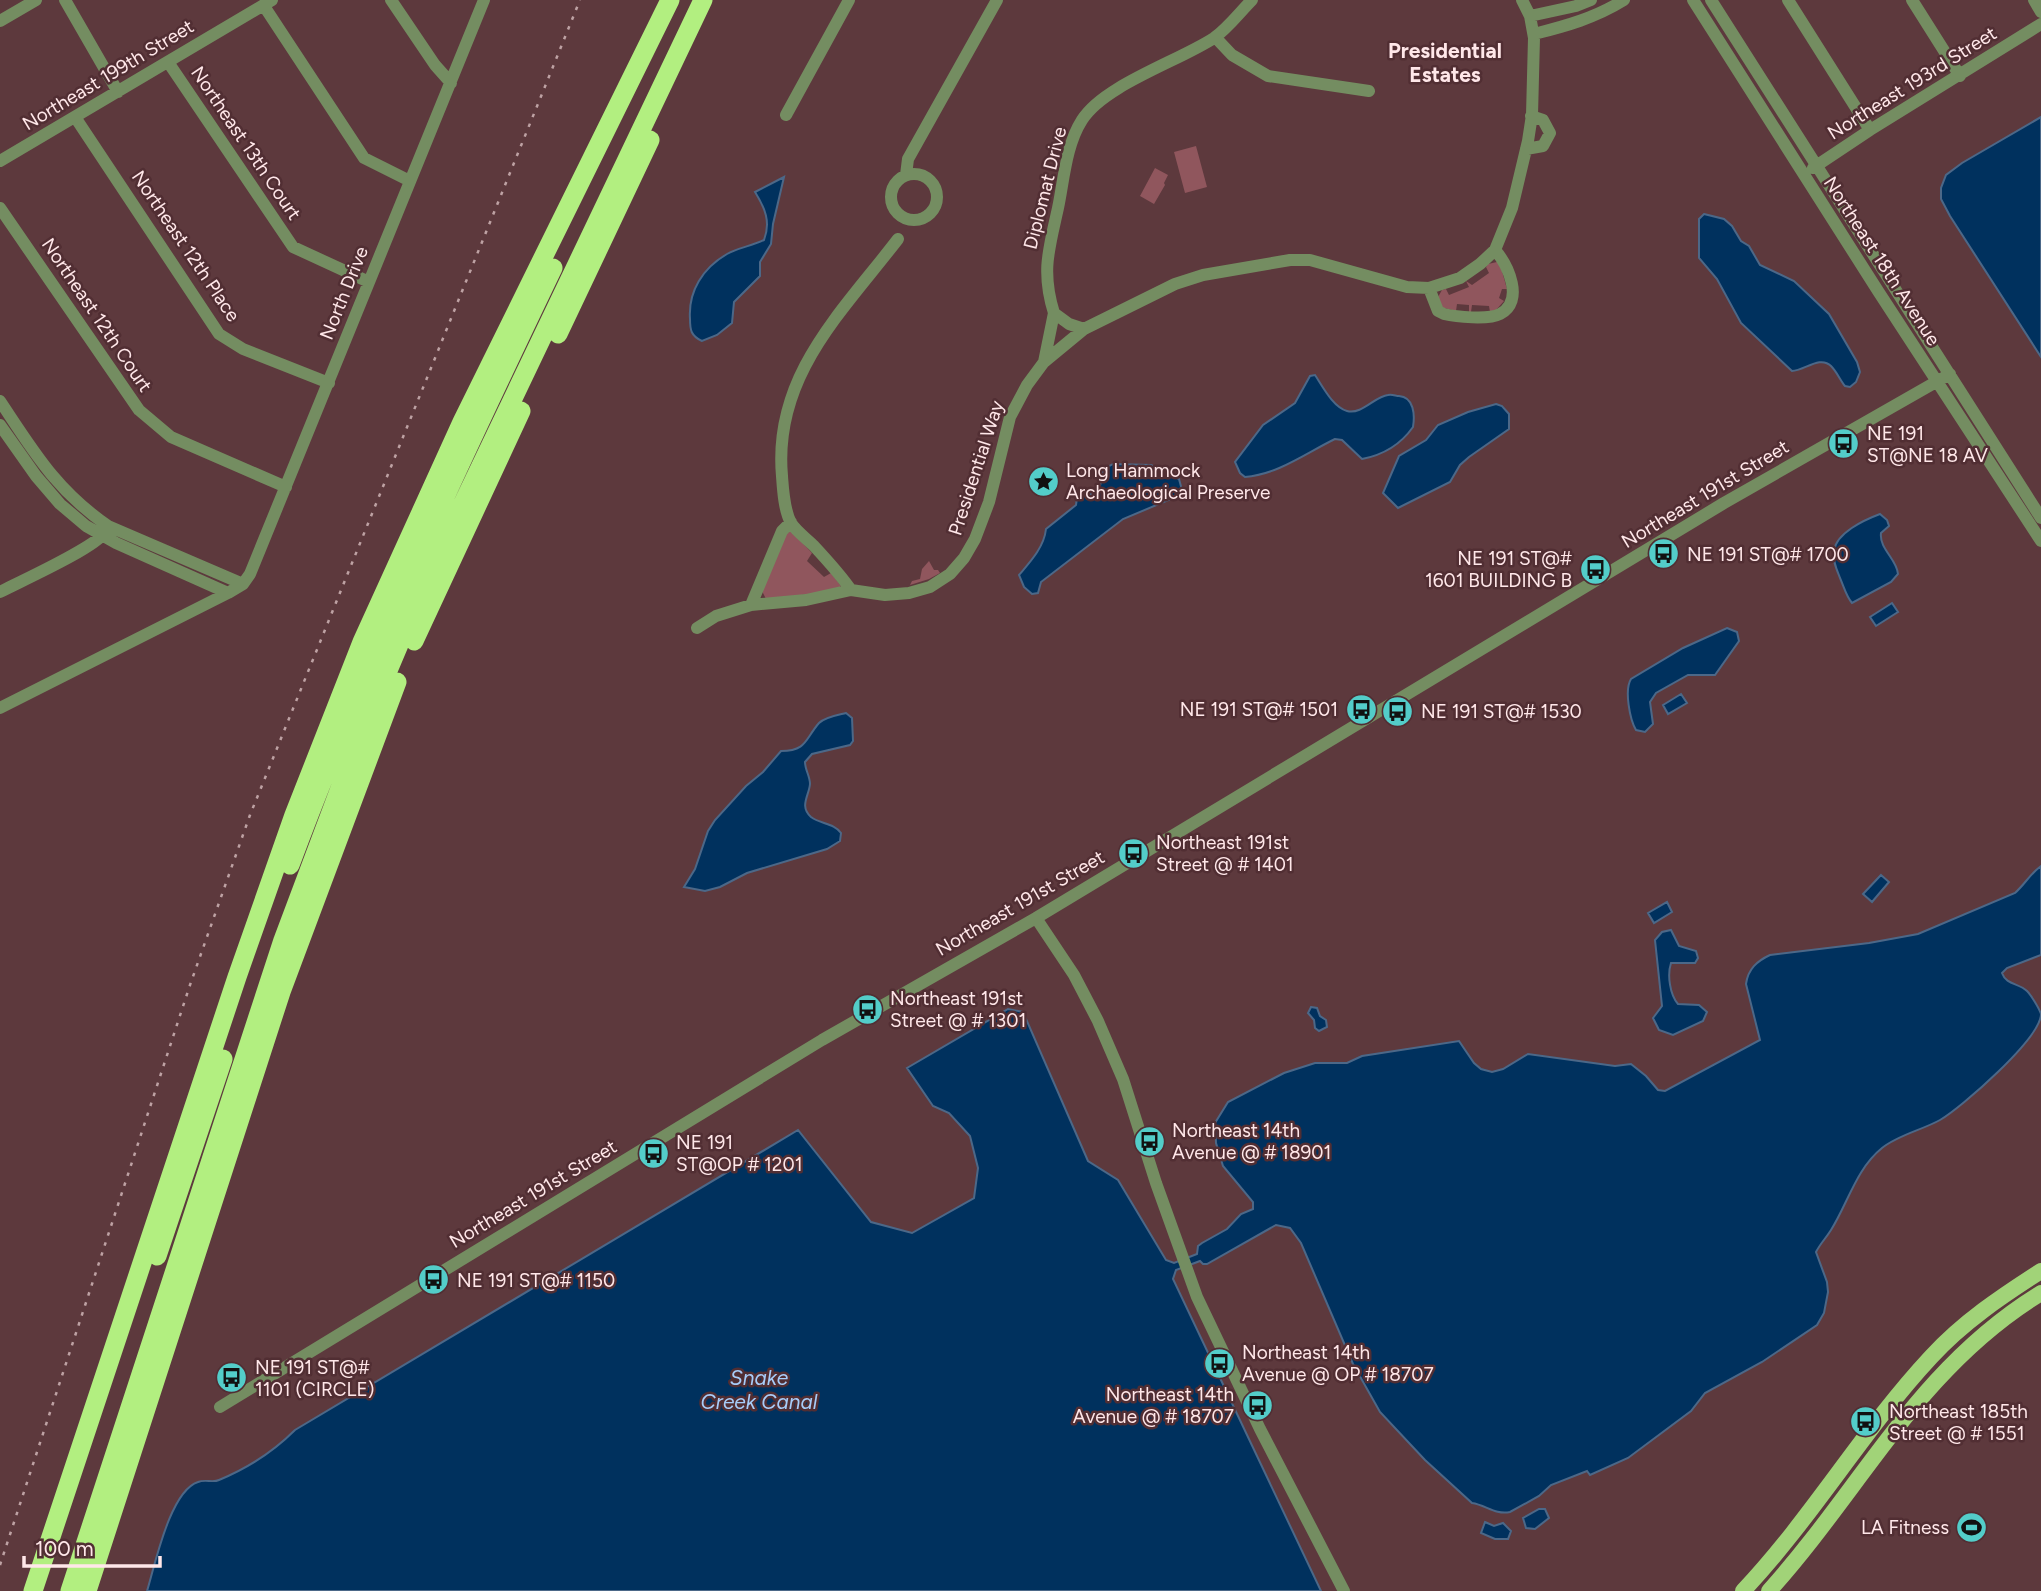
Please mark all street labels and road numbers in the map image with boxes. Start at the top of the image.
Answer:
street label: Northeast 199th Street [18,15,198,135]
street label: Northeast 193rd Street [1823,22,2001,144]
street label: Northeast 13th Court [186,62,306,224]
street label: Diplomat Drive [1019,124,1071,252]
street label: Northeast 12th Place [127,166,245,326]
street label: Northeast 18th Avenue [1819,172,1945,350]
street label: Northeast 12th Court [37,234,157,396]
street label: North Drive [315,243,373,343]
street label: Presidential Way [943,398,1009,538]
street label: Northeast 191st Street [1617,435,1793,553]
street label: Northeast 191st Street [931,845,1109,961]
street label: Northeast 191st Street [445,1135,621,1253]

